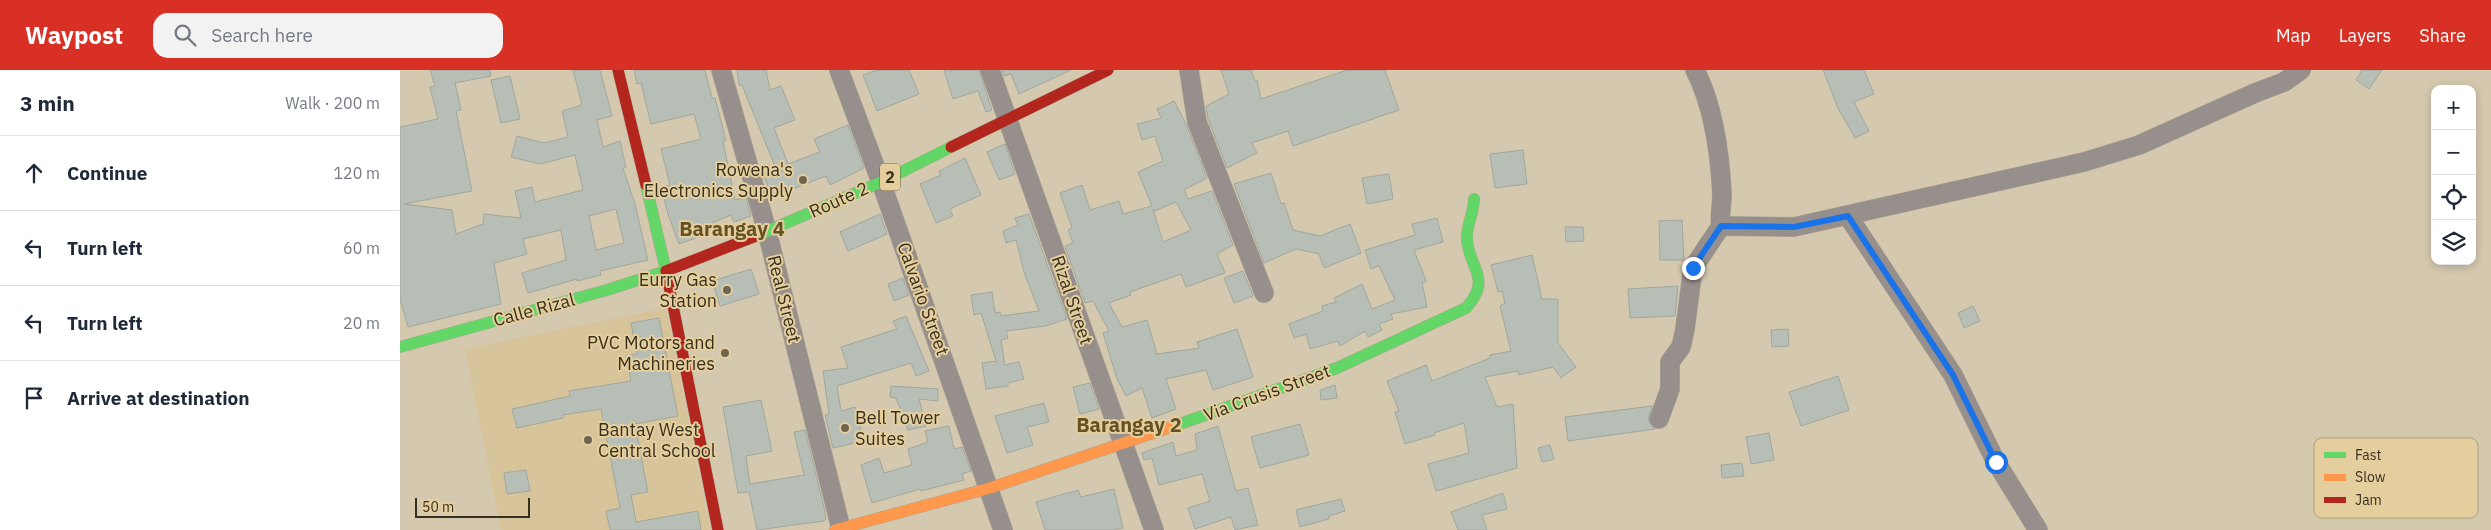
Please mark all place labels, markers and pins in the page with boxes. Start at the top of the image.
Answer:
place label: Rowena's Electronics Supply [644,158,793,202]
marker: Rowena's Electronics Supply [797,174,809,186]
place label: Eurry Gas Station [639,268,717,312]
marker: Eurry Gas Station [721,284,733,296]
place label: PVC Motors and Machineries [587,331,715,375]
marker: PVC Motors and Machineries [719,347,731,359]
place label: Bell Tower Suites [855,406,940,450]
place label: Bantay West Central School [598,418,716,462]
marker: Bell Tower Suites [839,422,851,434]
marker: Bantay West Central School [582,434,594,446]

